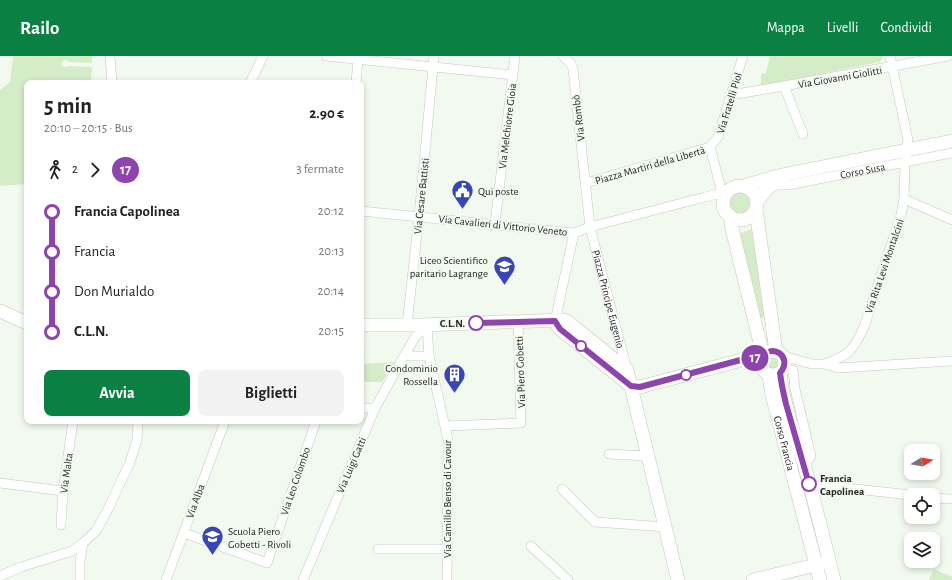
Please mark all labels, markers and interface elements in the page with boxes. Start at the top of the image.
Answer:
text: Railo [20,19,59,38]
text: Mappa [767,21,805,35]
text: Livelli [827,21,858,35]
text: Condividi [880,21,932,35]
street label: Via Giovanni Giolitti [797,65,883,90]
street label: Via Fratelli Piol [715,71,744,135]
street label: Via Melchiorre Gioia [497,83,518,170]
street label: Via Rombò [570,94,587,142]
text: 5 min [44,95,92,117]
text: 2.90 € [309,106,344,121]
text: 20:10 – 20:15 · Bus [44,122,133,135]
street label: Piazza Martiri della Libertà [594,144,706,186]
street label: Via Cesare Battisti [412,157,431,235]
icon: walk [44,159,66,181]
icon: forward [84,159,106,181]
street label: Corso Susa [839,161,886,181]
text: 2 [72,163,78,176]
text: 17 [120,163,131,177]
text: 3 fermate [296,163,344,176]
public building icon: Qui poste [450,178,476,211]
place label: Qui poste [478,186,519,197]
text: Francia Capolinea [74,204,180,219]
text: 20:12 [318,205,344,218]
street label: Via Cavalieri di Vittorio Veneto [438,213,568,238]
street label: Via Rita Levi Montalcini [863,217,906,315]
text: Francia [74,244,116,259]
text: 20:13 [318,245,344,258]
street label: Piazza Principe Eugenio [590,249,626,350]
school or university icon: Liceo Scientifico paritario Lagrange [491,253,517,286]
place label: Liceo Scientifico paritario Lagrange [410,255,488,279]
text: Don Murialdo [74,284,154,299]
text: 20:14 [318,285,344,298]
marker: C.L.N. [468,315,484,331]
place label: C.L.N. [440,318,465,329]
text: C.L.N. [74,324,109,339]
text: 20:15 [318,325,344,338]
street label: Via Piero Gobetti [514,336,527,408]
unlabelled marker [575,340,587,352]
line badge: 17 [737,345,773,371]
text: 17 [749,351,761,365]
building icon: Condominio Rossella [441,361,467,394]
place label: Condominio Rossella [385,363,438,387]
unlabelled marker [680,369,692,381]
button: Avvia [44,370,190,416]
button: Biglietti [198,370,344,416]
street label: Corso Francia [772,415,796,472]
street label: Via Luigi Gatti [335,436,368,495]
street label: Via Camillo Benso di Cavour [442,439,453,558]
north arrow [904,444,940,480]
map controls [904,444,940,568]
street label: Via Leo Colombo [279,446,312,517]
street label: Via Malta [58,452,75,494]
place label: Francia Capolinea [820,473,865,497]
marker: Francia Capolinea [801,476,817,492]
street label: Via Alba [184,483,207,520]
button: locate [904,488,940,524]
school or university icon: Scuola Piero Gobetti - Rivoli [199,524,225,557]
place label: Scuola Piero Gobetti - Rivoli [228,526,291,550]
button: layers [904,532,940,568]

